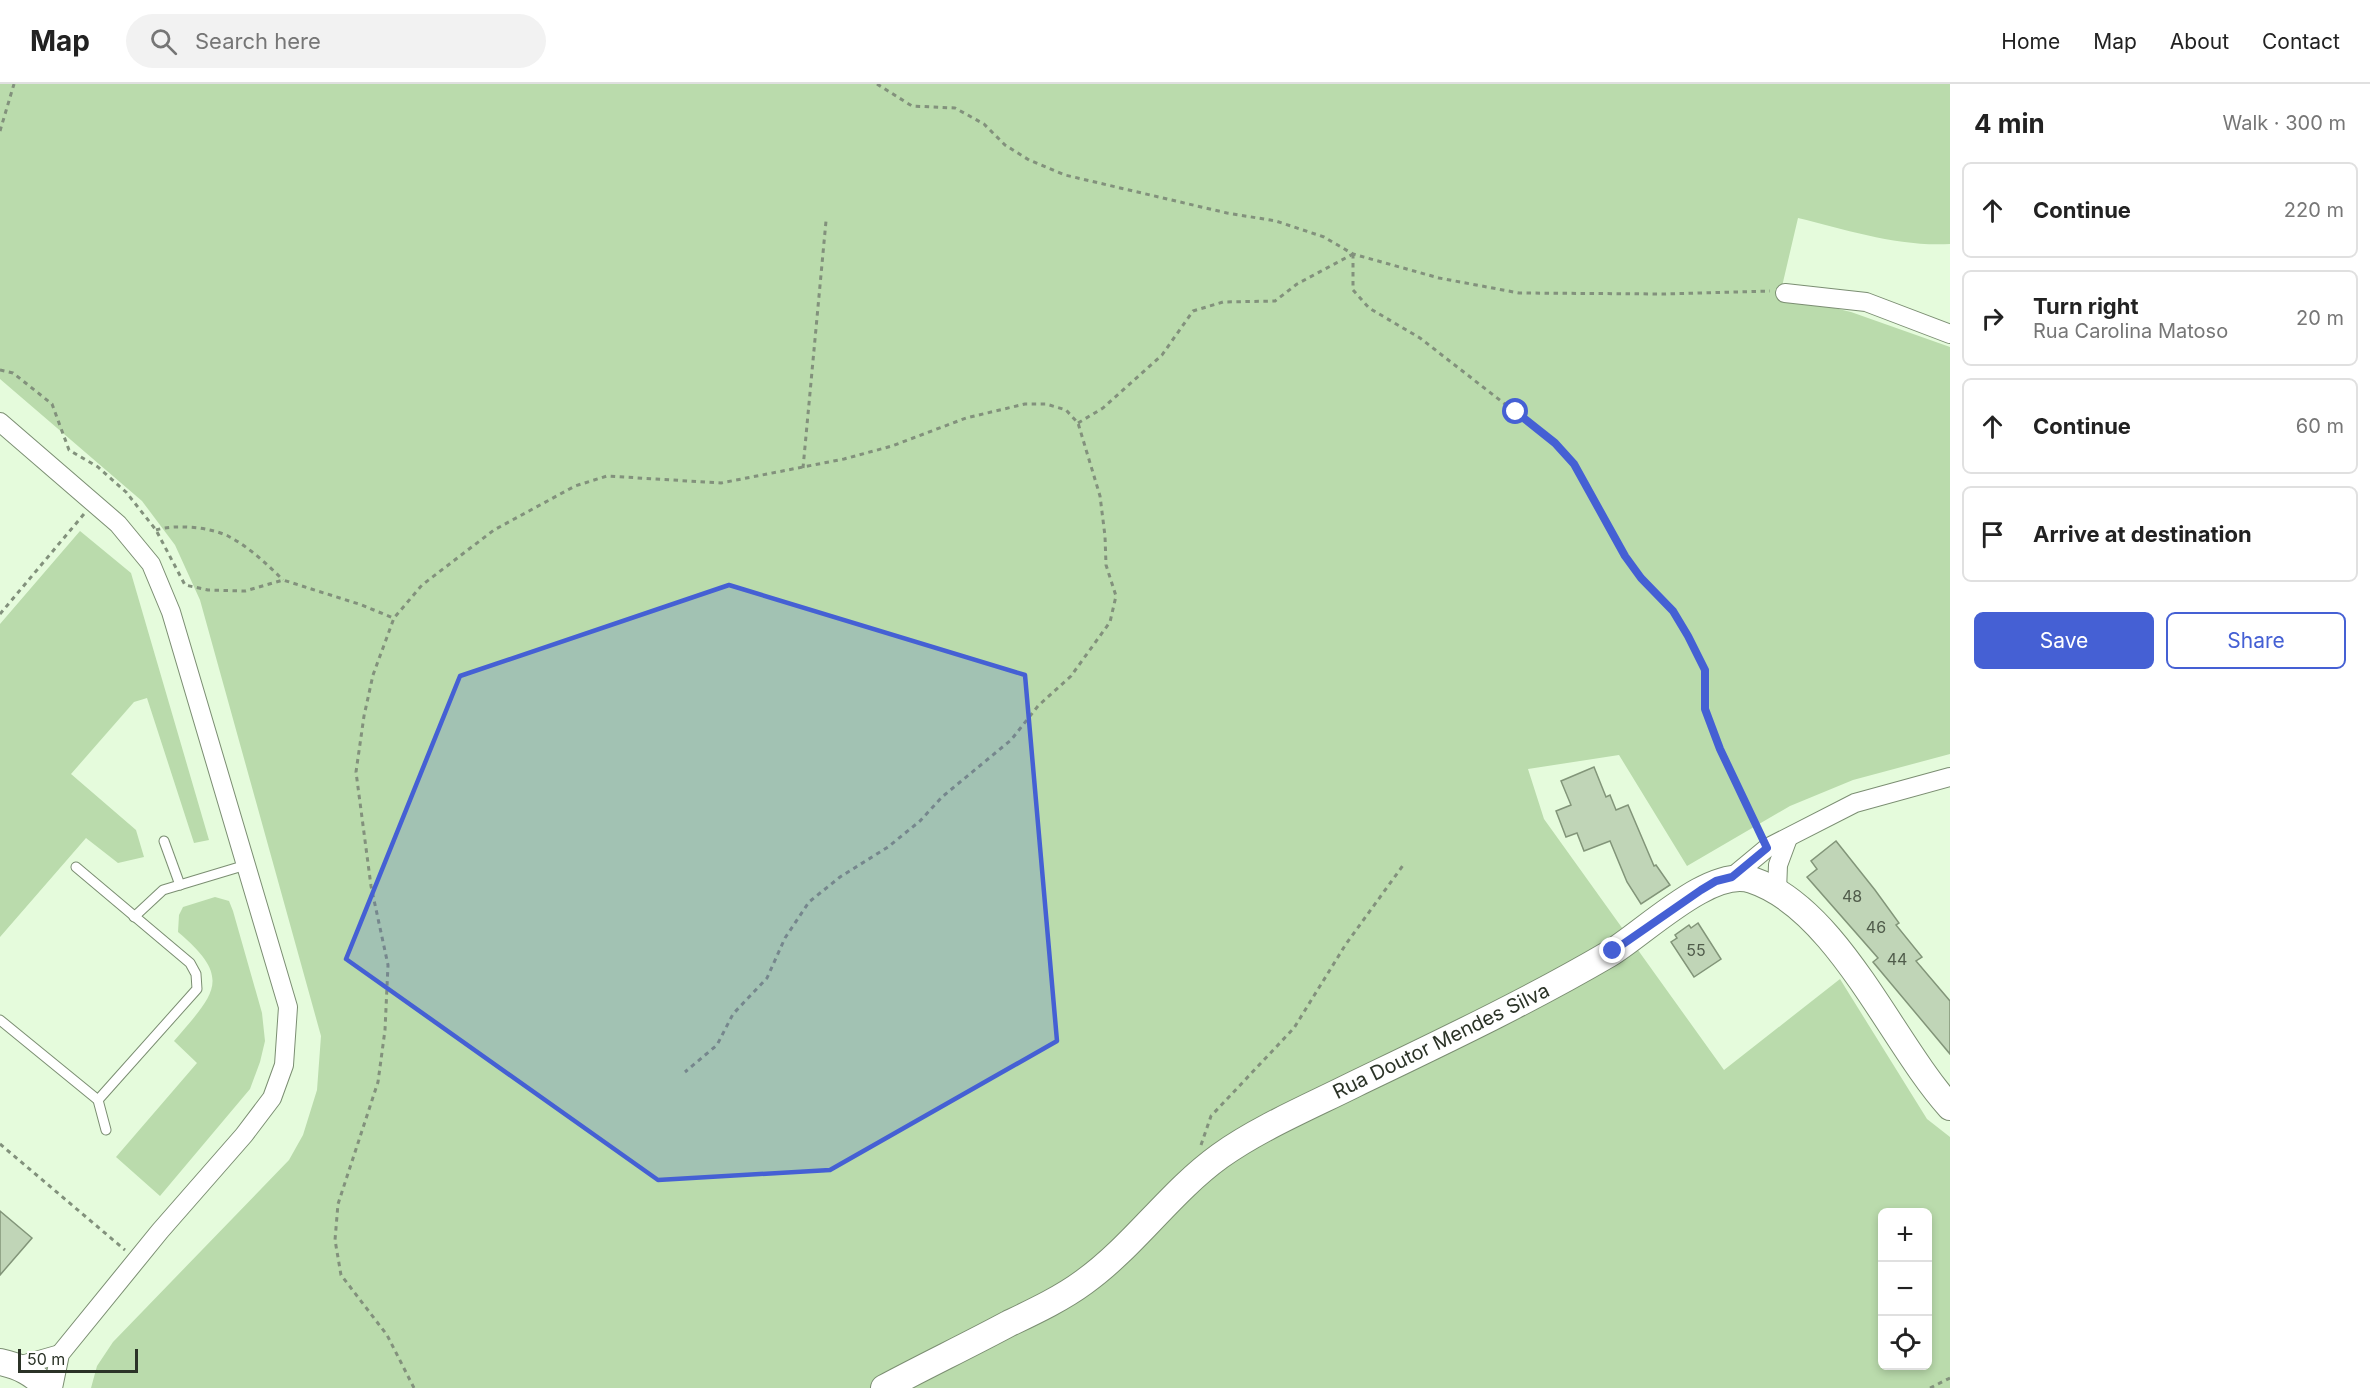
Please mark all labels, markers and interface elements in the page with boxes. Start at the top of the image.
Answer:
search box [126,14,546,68]
text: Map [30,24,90,58]
icon: search [147,25,180,58]
text: Search here [195,28,321,54]
text: Home [2001,29,2060,54]
text: Map [2093,29,2137,54]
text: About [2170,29,2229,54]
text: Contact [2262,29,2340,54]
text: 4 min [1974,108,2045,139]
text: Walk · 300 m [2223,111,2346,135]
icon: ahead [1976,194,2009,227]
text: Continue [2033,197,2131,223]
text: 220 m [2284,198,2344,222]
text: Turn right [2033,293,2139,319]
icon: right [1976,302,2009,335]
text: 20 m [2296,306,2344,330]
text: Rua Carolina Matoso [2033,319,2228,343]
route start [1502,398,1528,424]
icon: ahead [1976,410,2009,443]
text: Continue [2033,413,2131,439]
text: 60 m [2296,414,2344,438]
icon: arrive [1976,518,2009,551]
text: Arrive at destination [2033,521,2252,547]
button: Save [1974,612,2154,669]
button: Share [2166,612,2346,669]
house number: 48 [1842,886,1862,906]
house number: 46 [1866,917,1886,937]
route end [1599,937,1625,963]
house number: 55 [1686,940,1706,960]
house number: 44 [1887,949,1907,969]
street label: Rua Doutor Mendes Silva [1329,978,1553,1104]
map controls [1878,1208,1932,1370]
button: + [1878,1208,1932,1262]
button: − [1878,1262,1932,1316]
button: locate [1878,1316,1932,1370]
scale bar [18,1346,138,1374]
text: 50 m [27,1349,65,1369]

